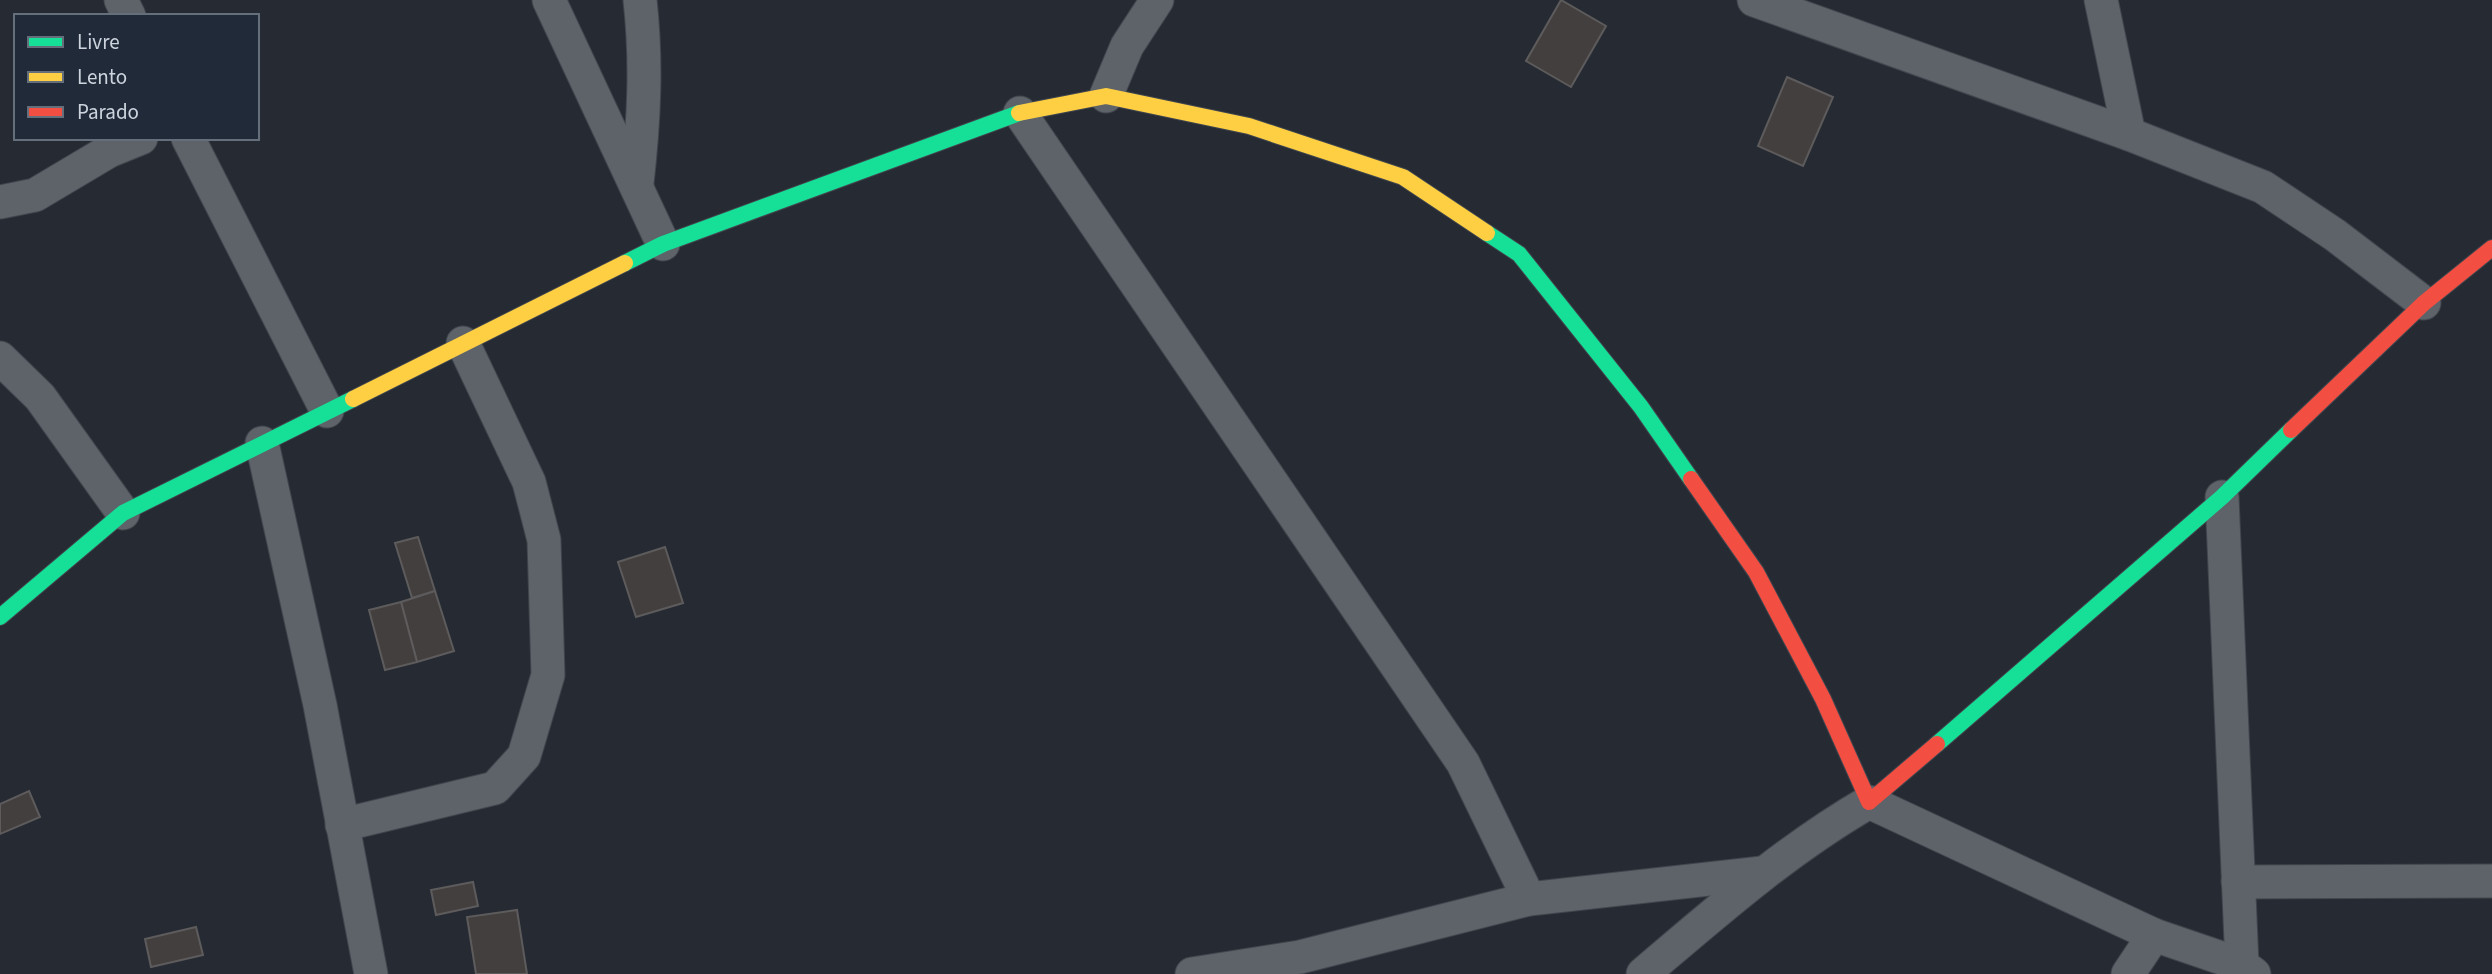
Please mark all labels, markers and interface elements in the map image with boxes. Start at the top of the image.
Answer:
legend [14,14,259,140]
text: Livre [77,27,120,57]
text: Lento [77,62,127,92]
text: Parado [77,97,139,127]

